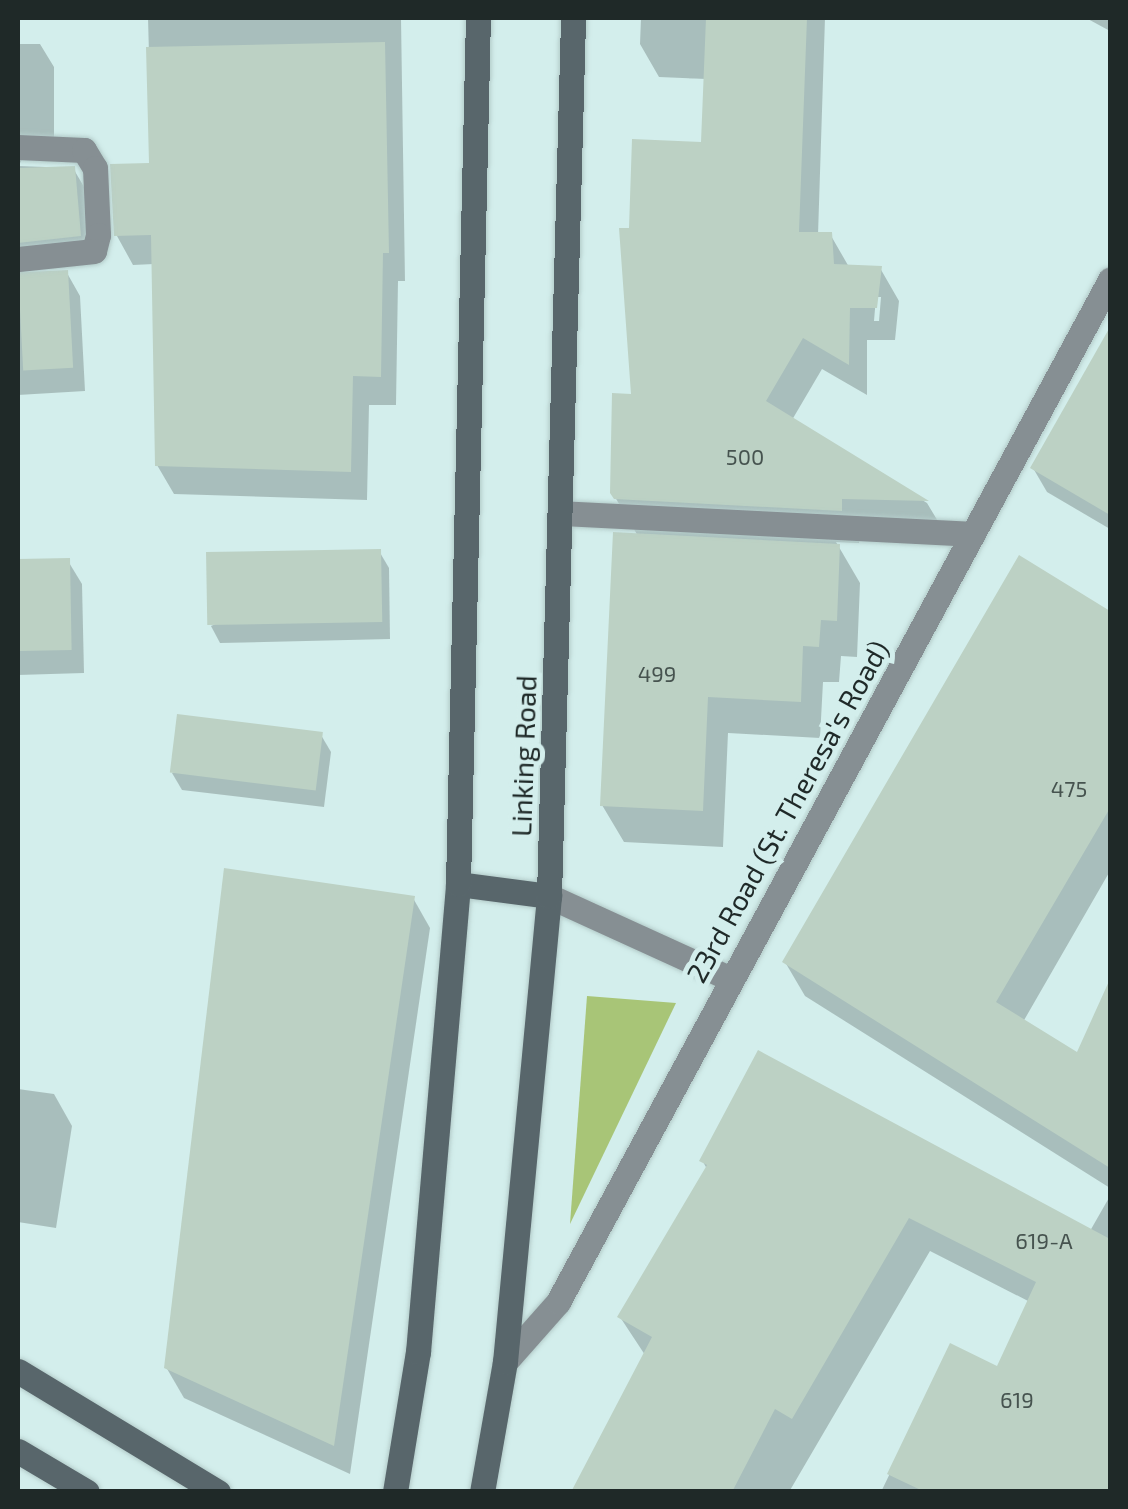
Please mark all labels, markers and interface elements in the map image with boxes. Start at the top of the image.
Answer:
house number: 500 [726,444,764,470]
street label: 23rd Road (St. Theresa's Road) [679,634,895,988]
house number: 499 [638,661,676,687]
street label: Linking Road [503,675,543,837]
house number: 475 [1051,776,1087,802]
house number: 619-A [1015,1228,1073,1254]
house number: 619 [1000,1387,1034,1413]

